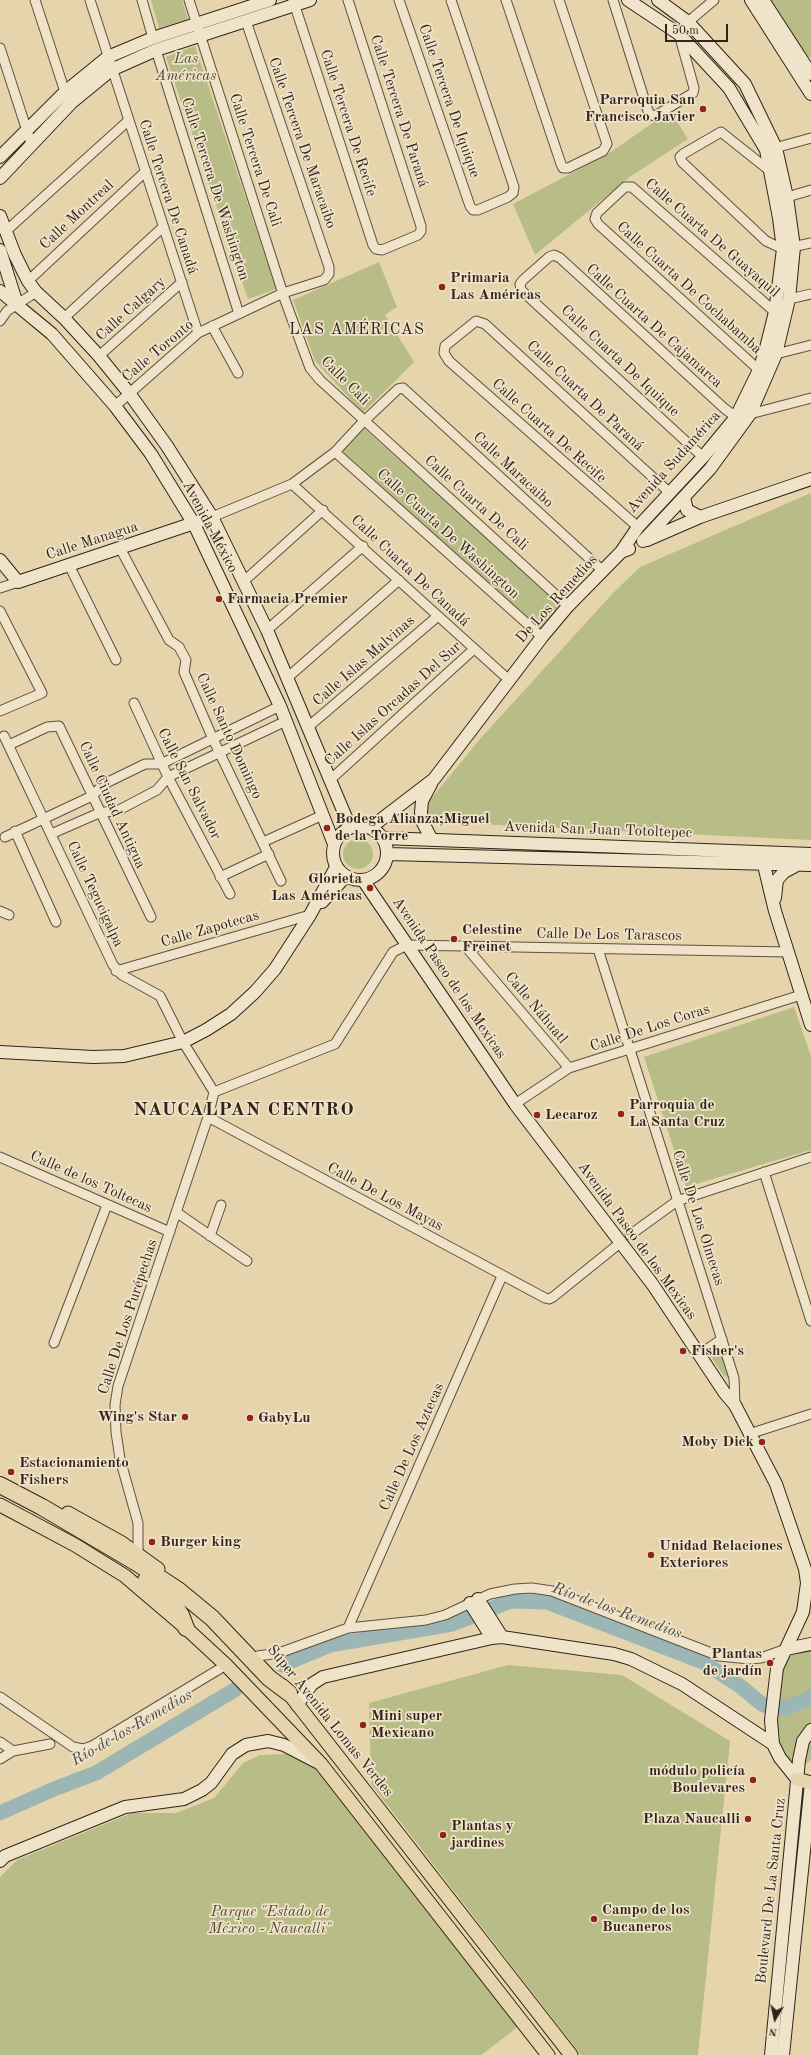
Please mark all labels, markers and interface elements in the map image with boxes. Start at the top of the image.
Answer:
scale bar [667,16,730,42]
street label: Calle Tercera De Iquique [414,22,484,180]
text: 50 m [672,25,699,37]
street label: Calle Tercera De Paraná [366,32,432,190]
street label: Calle Tercera De Recife [316,47,380,199]
park label: Las Américas [155,50,217,85]
street label: Calle Tercera De Maracaibo [264,55,340,231]
street label: Calle Tercera De Cali [225,91,285,229]
place label: Parroquia San Francisco Javier [585,91,695,126]
street label: Calle Tercera De Washington [177,95,253,283]
marker: Parroquia San Francisco Javier [698,104,708,114]
street label: Calle Tercera De Canadá [134,117,202,277]
street label: Calle Cuarta De Guayaquil [641,175,783,301]
street label: Calle Montreal [36,176,118,254]
street label: Calle Cuarta De Cochabamba [613,218,765,358]
street label: Calle Cuarta De Cajamarca [582,260,726,392]
place label: Primaria Las Américas [450,269,541,304]
street label: Calle Calgary [92,273,170,345]
marker: Primaria Las Américas [437,282,447,292]
street label: Calle Cuarta De Iquique [557,301,683,421]
street label: Calle Toronto [118,316,198,386]
district label: LAS AMÉRICAS [289,320,425,340]
street label: Calle Cuarta De Paraná [523,337,647,455]
street label: Calle Cali [317,353,373,409]
street label: Calle Cuarta De Recife [488,375,610,487]
street label: Avenida Sudamérica [623,407,725,517]
street label: Calle Maracaibo [469,428,557,512]
street label: Calle Cuarta De Cali [420,452,532,554]
street label: Calle Cuarta De Washington [373,465,523,603]
street label: Avenida México [178,478,242,576]
street label: Calle Cuarta De Canadá [347,511,473,631]
street label: Calle Managua [44,518,140,564]
street label: De Los Remedios [512,551,602,647]
place label: Farmacia Premier [227,590,348,608]
marker: Farmacia Premier [214,594,224,604]
street label: Calle Islas Malvinas [309,612,419,710]
street label: Calle Islas Orcadas Del Sur [321,638,465,770]
street label: Calle Santo Domingo [192,670,266,802]
street label: Calle San Salvador [153,725,225,843]
street label: Calle Ciudad Antigua [75,738,149,872]
place label: Bodega Alianza;Miguel de la Torre [335,810,490,845]
street label: Avenida San Juan Totoltepec [504,818,692,842]
marker: Bodega Alianza;Miguel de la Torre [322,823,332,833]
street label: Calle Tegucigalpa [63,838,127,950]
place label: Glorieta Las Américas [271,870,362,905]
marker: Glorieta Las Américas [365,883,375,893]
street label: Avenida Paseo de los Mexicas [388,894,510,1062]
street label: Calle Zapotecas [159,906,261,952]
place label: Celestine Freinet [462,921,522,956]
street label: Calle De Los Tarascos [536,925,682,945]
marker: Celestine Freinet [449,934,459,944]
street label: Calle Náhuatl [501,968,571,1048]
street label: Calle De Los Coras [588,1000,712,1056]
place label: Parroquia de La Santa Cruz [629,1096,725,1131]
district label: NAUCALPAN CENTRO [133,1099,355,1121]
place label: Lecaroz [545,1106,598,1124]
marker: Parroquia de La Santa Cruz [616,1109,626,1119]
marker: Lecaroz [532,1110,542,1120]
street label: Calle de los Toltecas [27,1147,155,1217]
street label: Calle De Los Olmecas [668,1148,728,1288]
street label: Avenida Paseo de los Mexicas [574,1158,700,1324]
street label: Calle De Los Mayas [324,1159,446,1235]
street label: Calle De Los Purépechas [94,1237,162,1397]
place label: Fisher's [691,1342,744,1360]
marker: Fisher's [678,1346,688,1356]
street label: Calle De Los Aztecas [376,1380,448,1514]
place label: Wing's Star [98,1408,177,1426]
place label: GabyLu [258,1409,310,1427]
marker: Wing's Star [180,1412,190,1422]
marker: GabyLu [245,1413,255,1423]
place label: Moby Dick [681,1433,754,1451]
marker: Moby Dick [757,1437,767,1447]
place label: Estacionamiento Fishers [19,1454,129,1489]
marker: Estacionamiento Fishers [6,1467,16,1477]
place label: Burger king [160,1533,241,1551]
marker: Burger king [147,1537,157,1547]
place label: Unidad Relaciones Exteriores [659,1537,783,1572]
marker: Unidad Relaciones Exteriores [646,1550,656,1560]
water label: Río de los Remedios [549,1579,685,1643]
street label: Súper Avenida Lomas Verdes [263,1641,397,1801]
place label: Plantas de jardín [703,1645,762,1680]
marker: Plantas de jardín [765,1658,775,1668]
water label: Río de los Remedios [68,1685,196,1771]
place label: Mini super Mexicano [371,1707,442,1742]
marker: Mini super Mexicano [358,1720,368,1730]
place label: módulo policía Boulevares [649,1762,745,1797]
marker: módulo policía Boulevares [748,1775,758,1785]
street label: Boulevard De La Santa Cruz [752,1797,790,1985]
place label: Plaza Naucalli [643,1810,740,1828]
marker: Plaza Naucalli [743,1814,753,1824]
place label: Plantas y jardines [451,1817,514,1852]
marker: Plantas y jardines [438,1830,448,1840]
place label: Campo de los Bucaneros [602,1901,689,1936]
park label: Parque "Estado de México - Naucalli" [209,1903,331,1938]
marker: Campo de los Bucaneros [589,1914,599,1924]
north arrow [755,1999,795,2039]
text: N [768,2025,778,2037]

